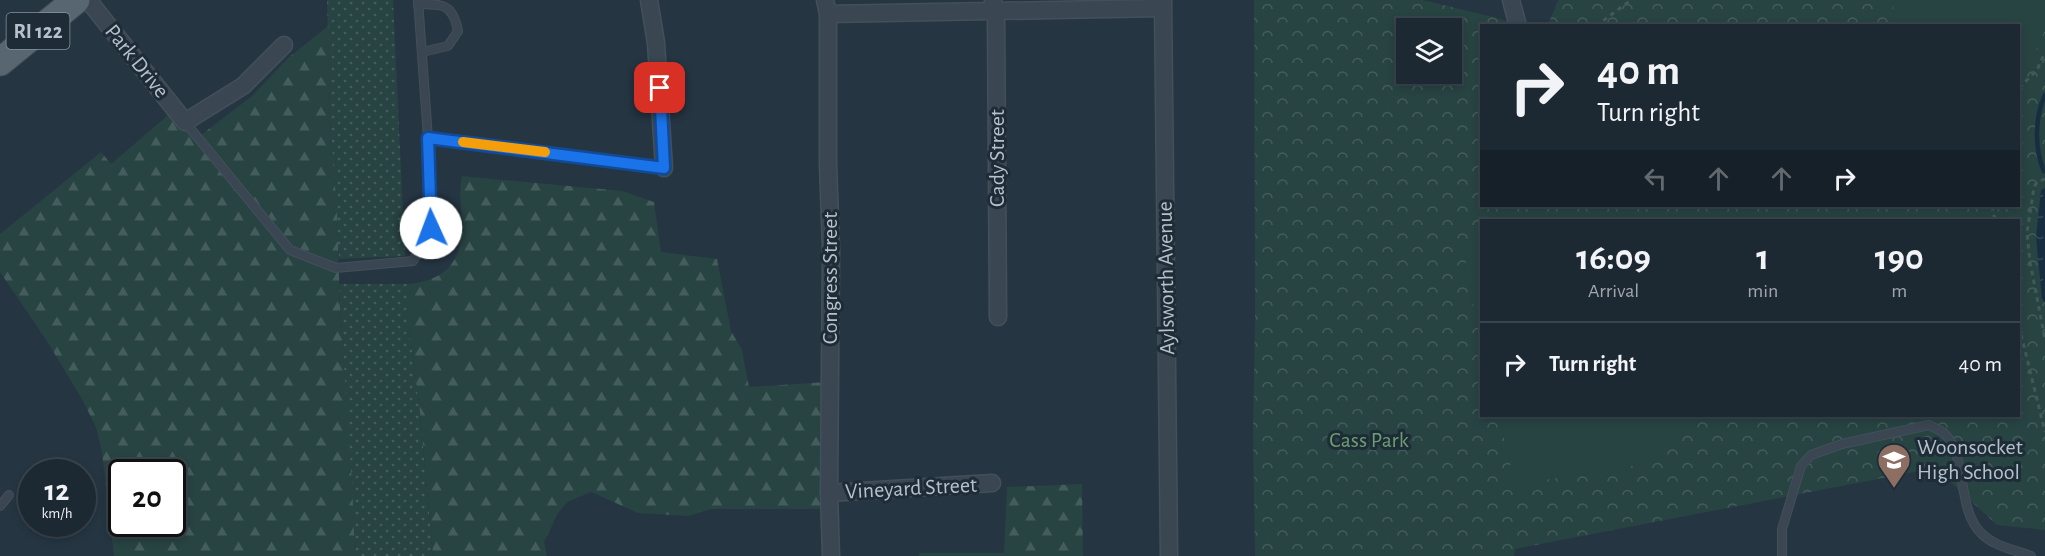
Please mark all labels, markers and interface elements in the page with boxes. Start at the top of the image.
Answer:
road number: RI 122 [6,13,70,49]
map controls [1396,18,1462,84]
button: layers [1396,18,1462,84]
street label: Park Drive [101,20,173,102]
icon: right [1498,48,1576,126]
text: 40 m [1597,50,1680,92]
pin [634,62,685,113]
icon: arrive [643,71,676,104]
text: Turn right [1597,99,1700,126]
street label: Cady Street [986,109,1008,207]
icon: left [1639,162,1672,195]
icon: ahead [1702,162,1735,195]
icon: ahead [1765,162,1798,195]
icon: right [1828,162,1861,195]
position arrow [399,196,463,260]
street label: Aylsworth Avenue [1154,201,1178,355]
street label: Congress Street [819,212,841,344]
text: 16:09 [1576,240,1651,276]
text: 1 [1756,240,1769,276]
text: 190 [1875,240,1924,276]
text: Arrival [1588,281,1639,301]
text: min [1747,281,1778,301]
text: m [1891,281,1907,301]
icon: right [1498,348,1531,381]
text: Turn right [1549,353,1636,375]
text: 40 m [1959,353,2002,375]
park label: Cass Park [1329,429,1409,451]
place label: Woonsocket High School [1917,436,2023,483]
school or university icon: Woonsocket High School [1876,442,1912,489]
speed limit sign: 20 [108,459,186,537]
street label: Vineyard Street [844,474,978,502]
text: 12 [45,476,69,506]
text: km/h [42,506,72,521]

